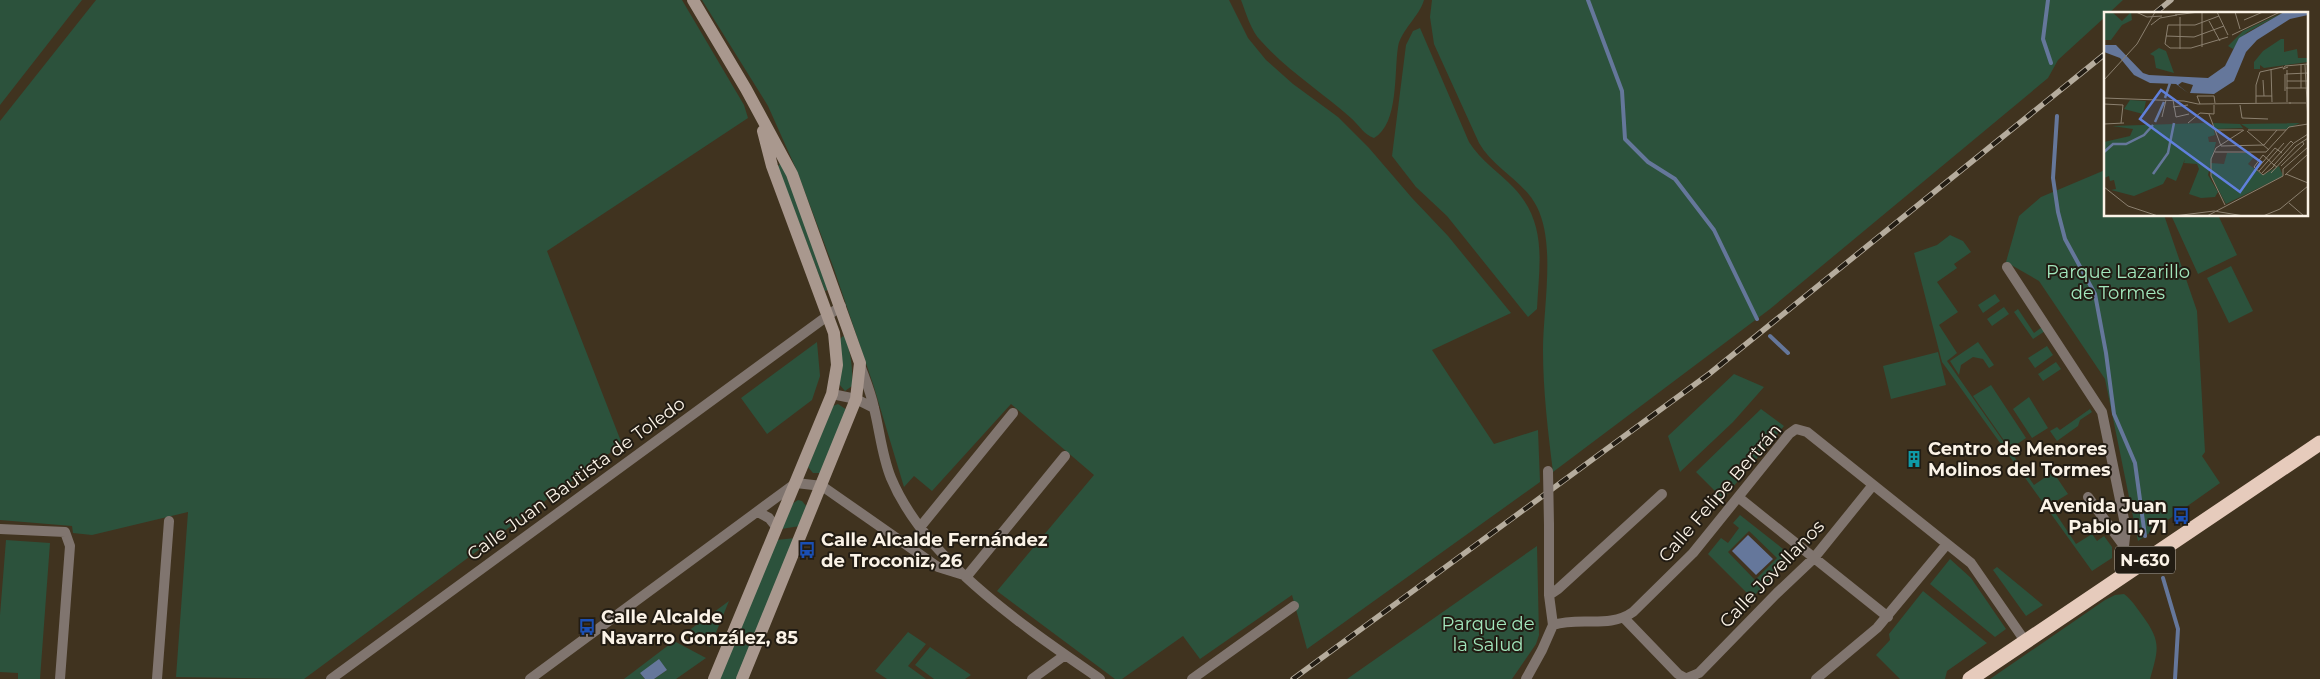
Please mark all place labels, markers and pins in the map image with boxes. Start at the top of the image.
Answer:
place label: Centro de Menores Molinos del Tormes [1928,438,2111,481]
building icon: Centro de Menores Molinos del Tormes [1904,449,1924,469]
place label: Avenida Juan Pablo II, 71 [2039,495,2167,538]
bus stop icon: Avenida Juan Pablo II, 71 [2171,506,2191,526]
place label: Calle Alcalde Fernández de Troconiz, 26 [821,529,1048,572]
bus stop icon: Calle Alcalde Fernández de Troconiz, 26 [797,540,817,560]
place label: Calle Alcalde Navarro González, 85 [601,606,798,649]
bus stop icon: Calle Alcalde Navarro González, 85 [577,617,597,637]

